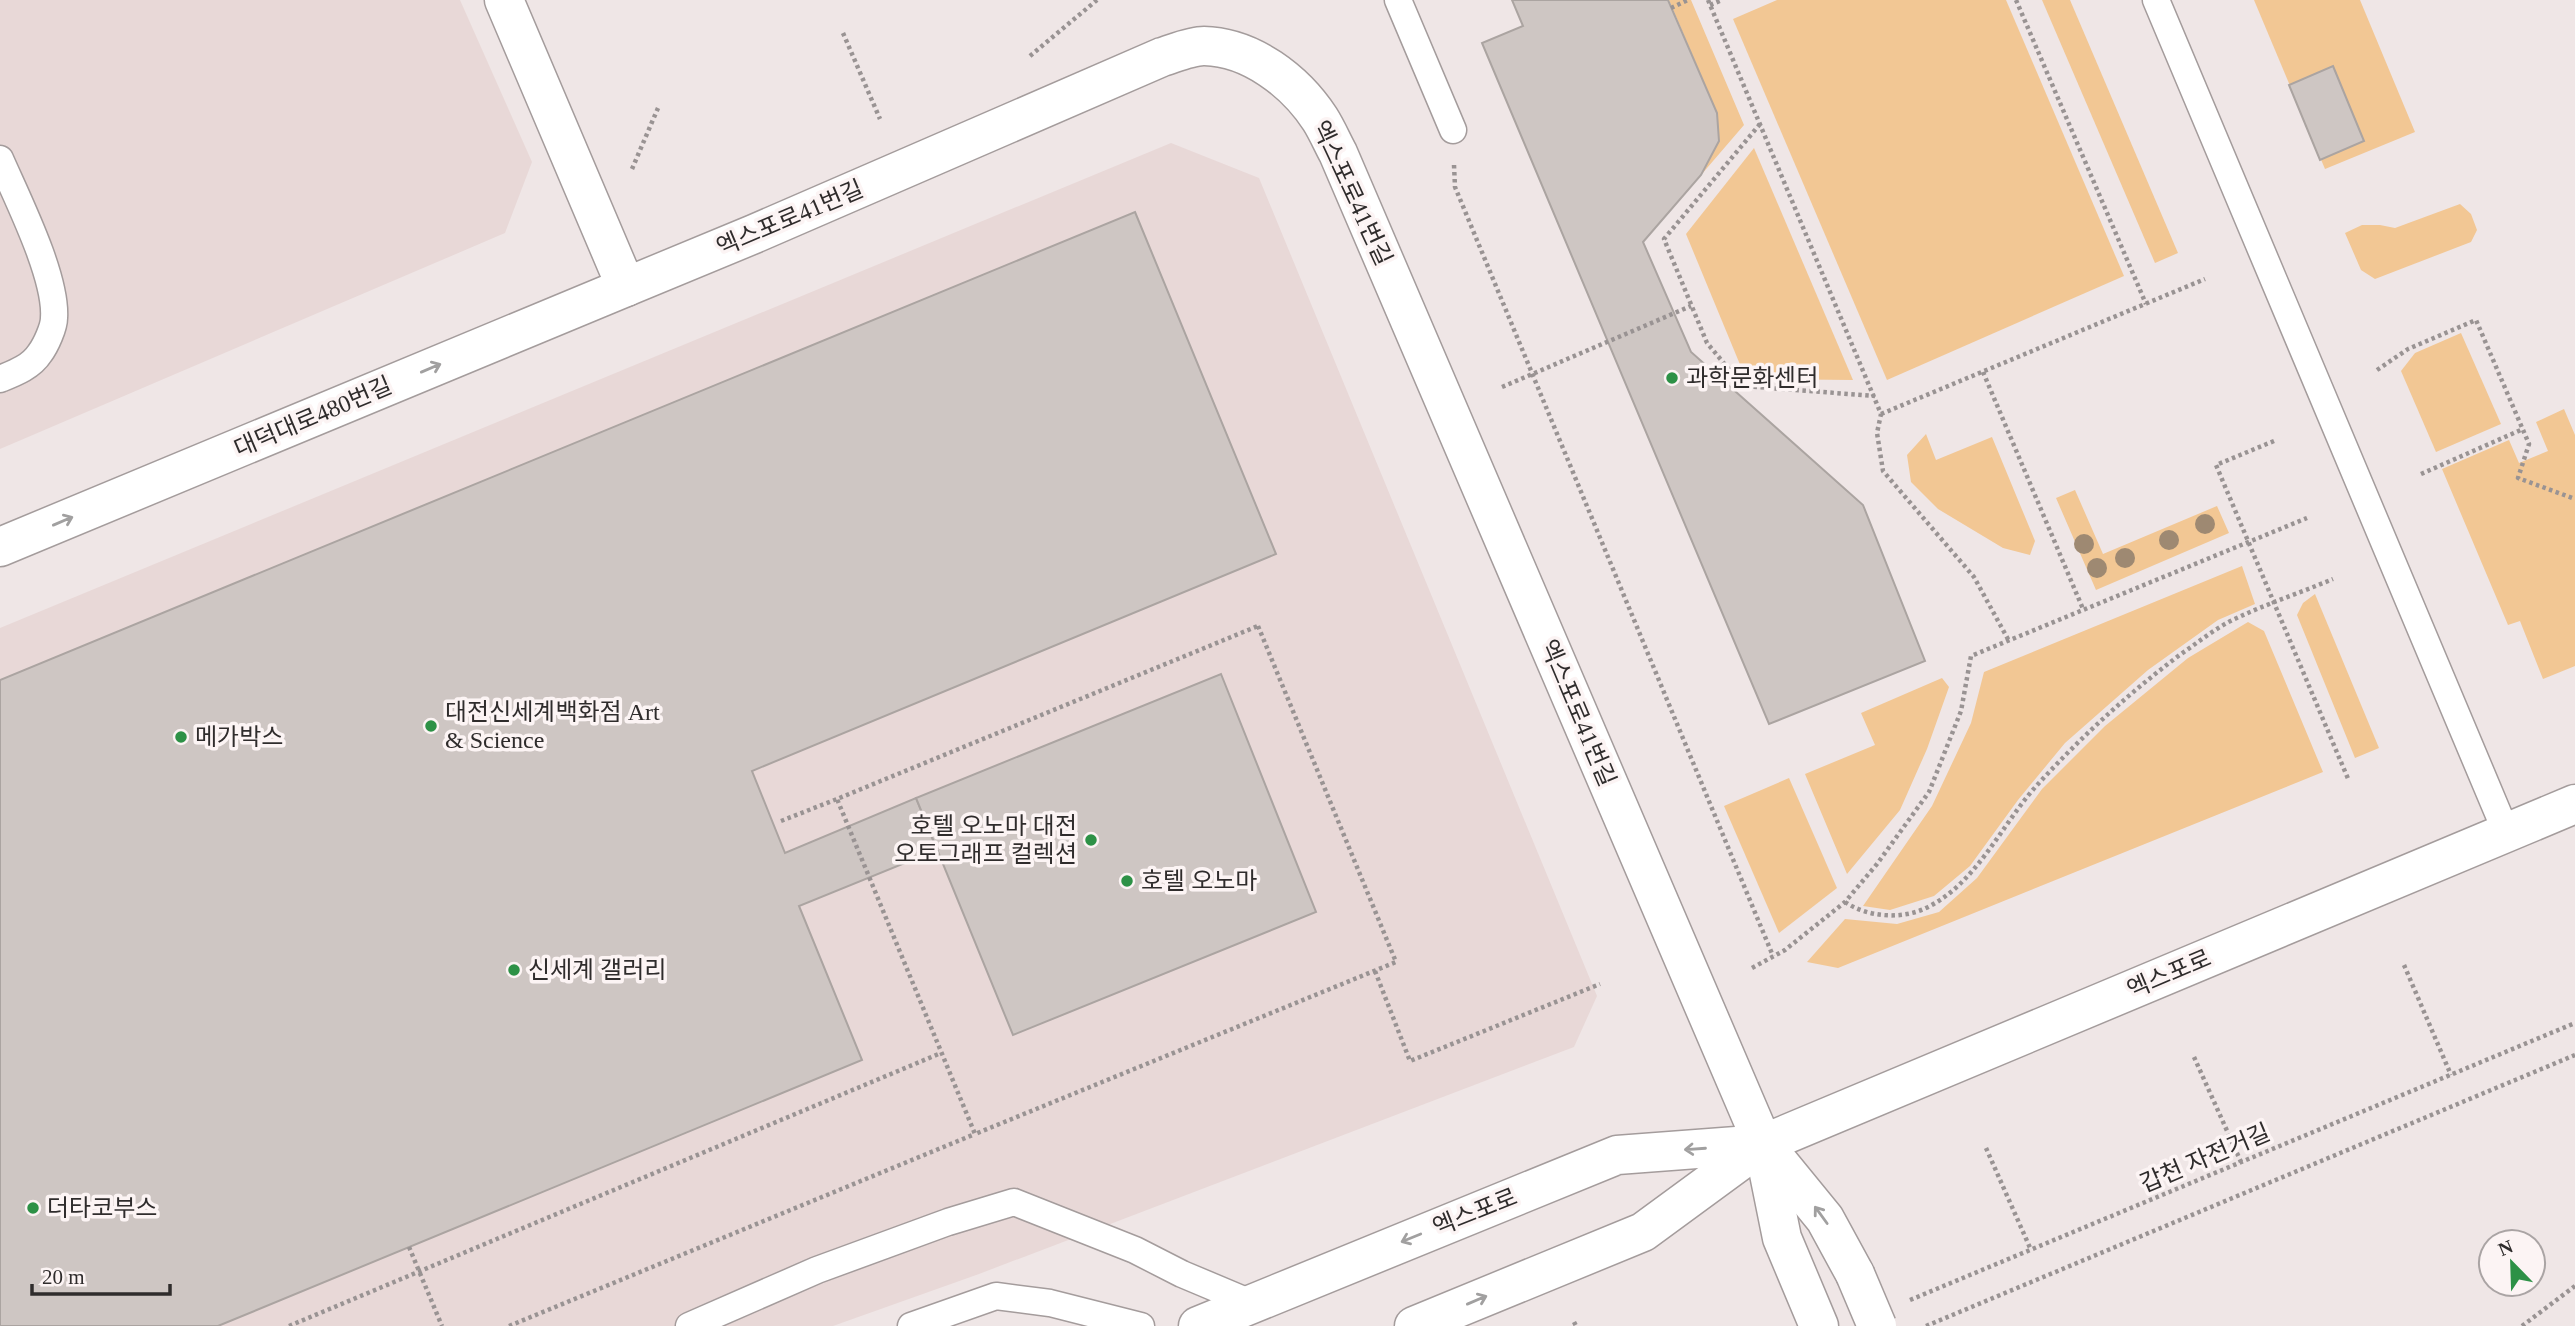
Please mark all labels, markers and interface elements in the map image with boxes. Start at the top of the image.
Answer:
street label: 엑스포로41번길 [1307,117,1397,269]
street label: 엑스포로41번길 [713,175,867,261]
one-way arrow [420,360,442,373]
place label: 과학문화센터 [1686,365,1818,391]
marker: 과학문화센터 [1664,370,1680,386]
street label: 대덕대로480번길 [230,372,396,462]
one-way arrow [52,514,73,527]
street label: 엑스포로41번길 [1535,636,1621,790]
place label: 대전신세계백화점 Art & Science [445,699,660,753]
marker: 대전신세계백화점 Art & Science [423,718,439,734]
place label: 메가박스 [195,724,283,750]
marker: 메가박스 [173,729,189,745]
place label: 호텔 오노마 대전 오토그래프 컬렉션 [894,813,1077,867]
marker: 호텔 오노마 대전 오토그래프 컬렉션 [1083,832,1099,848]
place label: 호텔 오노마 [1141,868,1257,894]
marker: 호텔 오노마 [1119,873,1135,889]
street label: 엑스포로 [2123,945,2215,1003]
place label: 신세계 갤러리 [528,957,666,983]
marker: 신세계 갤러리 [506,962,522,978]
street label: 갑천 자전거길 [2136,1119,2274,1197]
one-way arrow [1685,1143,1707,1156]
street label: 엑스포로 [1429,1183,1521,1241]
place label: 더타코부스 [47,1195,157,1221]
marker: 더타코부스 [25,1200,41,1216]
one-way arrow [1814,1206,1828,1225]
north arrow [2477,1228,2547,1298]
one-way arrow [1401,1233,1422,1246]
text: N [2495,1235,2516,1260]
scale bar [32,1252,170,1296]
text: 20 m [42,1265,85,1289]
one-way arrow [1466,1293,1487,1306]

